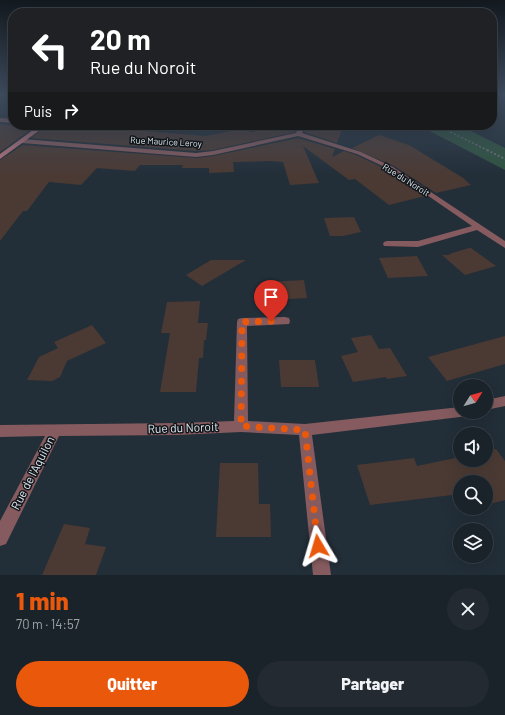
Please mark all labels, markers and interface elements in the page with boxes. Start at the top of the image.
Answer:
text: 20 m [90,22,151,56]
icon: left [24,24,76,76]
text: Rue du Noroit [90,56,196,78]
icon: right [60,100,82,122]
text: Puis [24,102,52,120]
street label: Rue Maurice Leroy [130,134,202,149]
street label: Rue du Noroit [381,161,432,198]
pin [254,280,288,321]
icon: arrive [260,286,282,308]
north arrow [453,379,493,419]
map controls [453,379,493,563]
street label: Rue du Noroit [147,419,219,435]
button: sound [453,427,493,467]
street label: Rue de l'Aquilon [8,434,57,512]
button: search [453,475,493,515]
button: layers [453,523,493,563]
position arrow [297,525,339,567]
text: 1 min [16,586,69,615]
button: close [447,588,489,630]
text: 70 m · 14:57 [16,616,80,632]
button: Quitter [16,661,249,707]
button: Partager [257,661,489,707]

